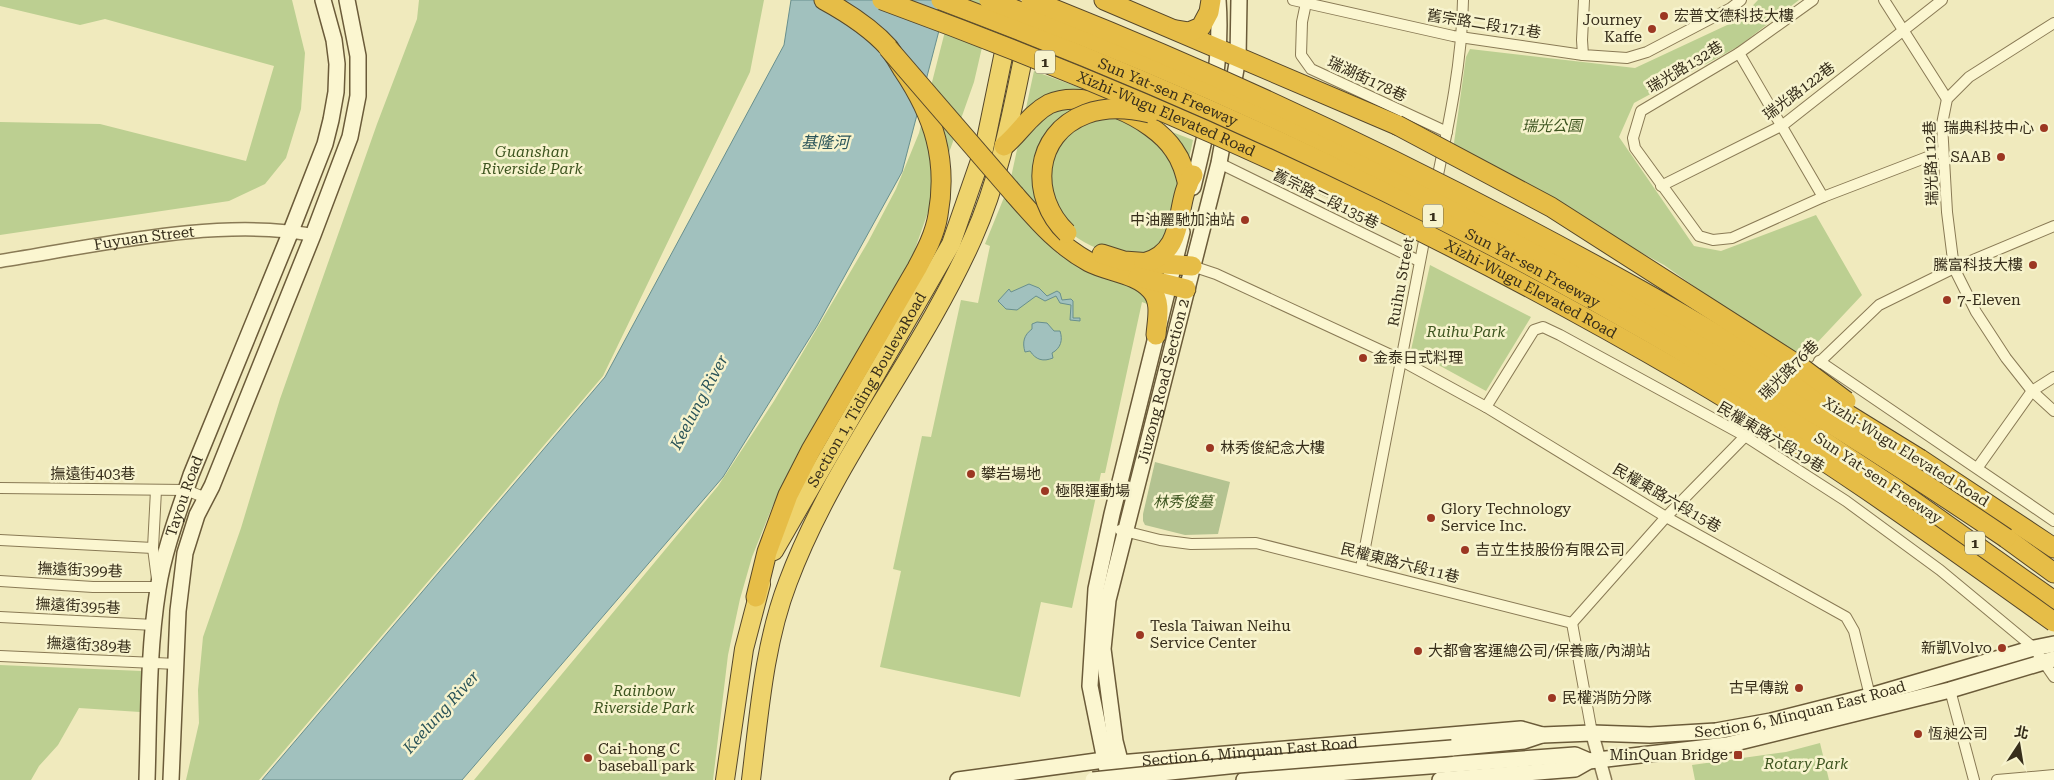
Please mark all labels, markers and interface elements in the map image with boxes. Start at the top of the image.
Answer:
street label: 舊宗路二段171巷 [1426,6,1542,42]
place label: 宏普文德科技大樓 [1674,7,1794,25]
marker: 宏普文德科技大樓 [1658,10,1670,22]
place label: Journey Kaffe [1582,11,1642,46]
marker: Journey Kaffe [1646,23,1658,35]
street label: 瑞光路132巷 [1644,37,1726,97]
road number: 1 [1035,51,1055,74]
street label: 瑞湖街178巷 [1325,53,1409,105]
street label: Sun Yat-sen Freeway [1095,54,1241,130]
street label: 瑞光路122巷 [1760,58,1838,124]
street label: Xizhi-Wugu Elevated Road [1074,67,1258,160]
park label: 瑞光公園 [1522,117,1584,135]
place label: 瑞典科技中心 [1944,119,2034,137]
street label: 瑞光路112巷 [1921,120,1941,206]
marker: 瑞典科技中心 [2038,122,2050,134]
water label: 基隆河 [801,133,852,152]
park label: Guanshan Riverside Park [480,143,583,178]
place label: SAAB [1950,148,1991,166]
marker: SAAB [1995,151,2007,163]
street label: 舊宗路二段135巷 [1270,166,1382,232]
road number: 1 [1423,205,1443,228]
place label: 中油麗馳加油站 [1130,211,1235,229]
marker: 中油麗馳加油站 [1239,214,1251,226]
street label: Fuyuan Street [92,223,196,254]
street label: Sun Yat-sen Freeway [1462,224,1603,312]
street label: Ruihu Street [1384,236,1418,328]
street label: Xizhi-Wugu Elevated Road [1442,236,1620,343]
place label: 騰富科技大樓 [1933,256,2023,274]
marker: 騰富科技大樓 [2027,259,2039,271]
street label: Section 1, Tiding BoulevaRoad [804,289,930,490]
place label: 7-Eleven [1957,291,2021,309]
marker: 7-Eleven [1941,294,1953,306]
street label: Jiuzong Road Section 2 [1134,297,1193,466]
park label: Ruihu Park [1426,323,1506,341]
street label: 瑞光路76巷 [1755,336,1823,404]
place label: 金泰日式料理 [1373,349,1463,367]
water label: Keelung River [666,351,732,453]
marker: 金泰日式料理 [1357,352,1369,364]
street label: Xizhi-Wugu Elevated Road [1820,393,1993,511]
street label: 民權東路六段19巷 [1714,398,1828,476]
street label: Sun Yat-sen Freeway [1811,429,1945,528]
place label: 林秀俊紀念大樓 [1220,439,1325,457]
marker: 林秀俊紀念大樓 [1204,442,1216,454]
street label: Tayou Road [162,453,207,539]
street label: 民權東路六段15巷 [1610,460,1724,536]
street label: 撫遠街403巷 [50,465,136,483]
place label: 攀岩場地 [981,465,1041,483]
marker: 攀岩場地 [965,468,977,480]
place label: 極限運動場 [1055,482,1130,500]
marker: 極限運動場 [1039,485,1051,497]
park label: 林秀俊墓 [1153,493,1216,511]
place label: Glory Technology Service Inc. [1441,500,1571,535]
marker: Glory Technology Service Inc. [1425,512,1437,524]
road number: 1 [1965,532,1985,554]
street label: 民權東路六段11巷 [1339,540,1461,586]
place label: 吉立生技股份有限公司 [1475,541,1625,559]
marker: 吉立生技股份有限公司 [1459,544,1471,556]
street label: 撫遠街399巷 [37,560,123,580]
street label: 撫遠街395巷 [35,595,121,617]
place label: Tesla Taiwan Neihu Service Center [1150,617,1291,652]
marker: Tesla Taiwan Neihu Service Center [1134,629,1146,641]
street label: 撫遠街389巷 [46,634,132,656]
place label: 新凱Volvo [1921,639,1992,657]
place label: 大都會客運總公司/保養廠/內湖站 [1428,642,1651,660]
marker: 新凱Volvo [1996,642,2008,654]
marker: 大都會客運總公司/保養廠/內湖站 [1412,645,1424,657]
water label: Keelung River [398,667,483,758]
street label: Section 6, Minquan East Road [1694,677,1908,741]
place label: 古早傳說 [1729,679,1789,697]
park label: Rainbow Riverside Park [592,682,695,717]
marker: 古早傳說 [1793,682,1805,694]
place label: 民權消防分隊 [1562,689,1652,707]
marker: 民權消防分隊 [1546,692,1558,704]
north arrow [1994,720,2044,770]
text: 北 [2013,723,2030,742]
place label: 恆昶公司 [1928,725,1988,743]
marker: 恆昶公司 [1912,728,1924,740]
street label: Section 6, Minquan East Road [1141,734,1359,770]
place label: Cai-hong C baseball park [598,740,695,775]
place label: MinQuan Bridge [1609,746,1728,764]
marker: MinQuan Bridge [1732,749,1744,761]
marker: Cai-hong C baseball park [582,752,594,764]
park label: Rotary Park [1763,755,1849,773]

